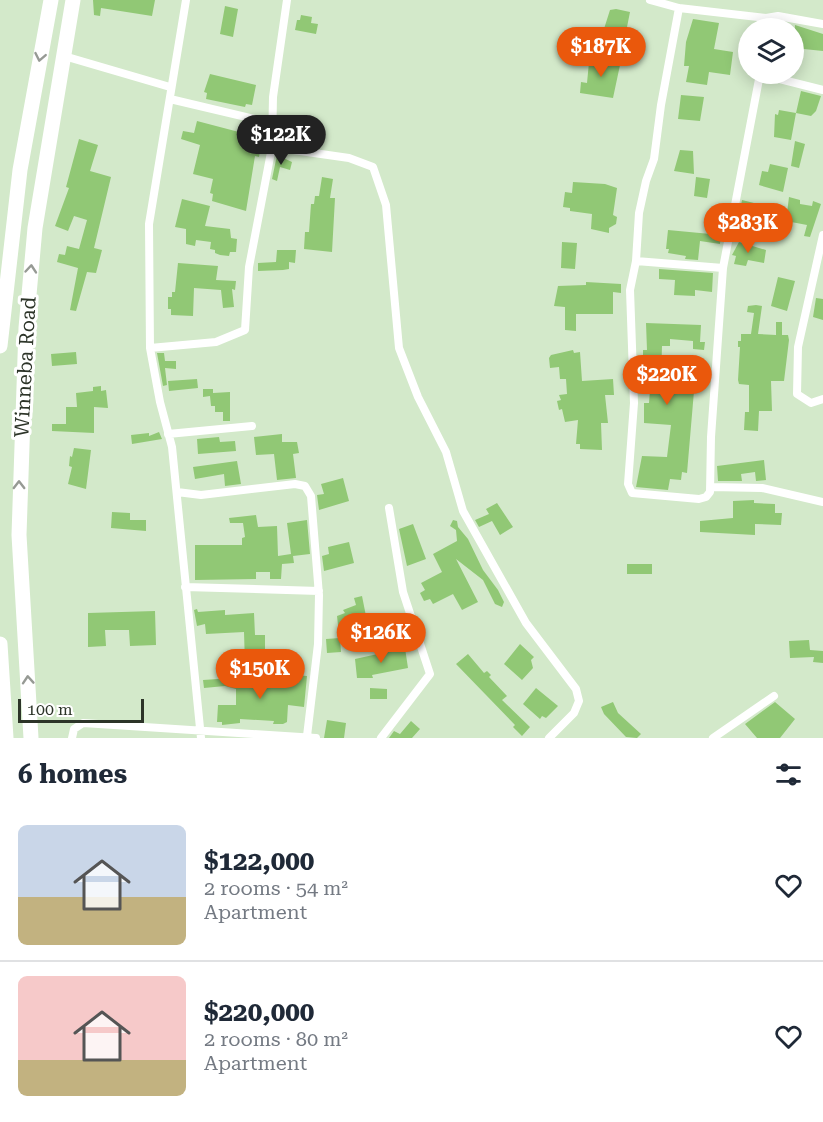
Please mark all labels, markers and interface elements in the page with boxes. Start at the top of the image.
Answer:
map controls [738,18,804,84]
button: layers [738,18,804,84]
pin: $187K [559,27,643,78]
text: $187K [571,34,631,58]
one-way arrow [34,53,46,62]
pin: $122K [239,115,323,166]
text: $122K [251,122,311,146]
pin: $283K [706,203,790,254]
text: $283K [718,210,778,234]
one-way arrow [24,265,37,274]
street label: Winneba Road [9,296,41,438]
pin: $220K [625,355,709,406]
text: $220K [637,362,697,386]
one-way arrow [13,480,25,489]
pin: $126K [339,613,423,664]
text: $126K [351,620,411,644]
pin: $150K [218,649,302,700]
text: $150K [230,656,290,680]
one-way arrow [21,675,34,684]
scale bar [18,696,144,724]
text: 100 m [27,700,73,719]
icon: filters [772,758,805,791]
text: 6 homes [18,759,127,789]
text: $122,000 [204,846,314,876]
icon: home [66,849,138,921]
icon: heart [772,869,805,902]
text: 2 rooms · 54 m² [204,876,348,900]
text: Apartment [204,900,307,924]
text: $220,000 [204,997,314,1027]
icon: home [66,1000,138,1072]
icon: heart [772,1020,805,1053]
text: 2 rooms · 80 m² [204,1027,348,1051]
text: Apartment [204,1051,307,1075]

